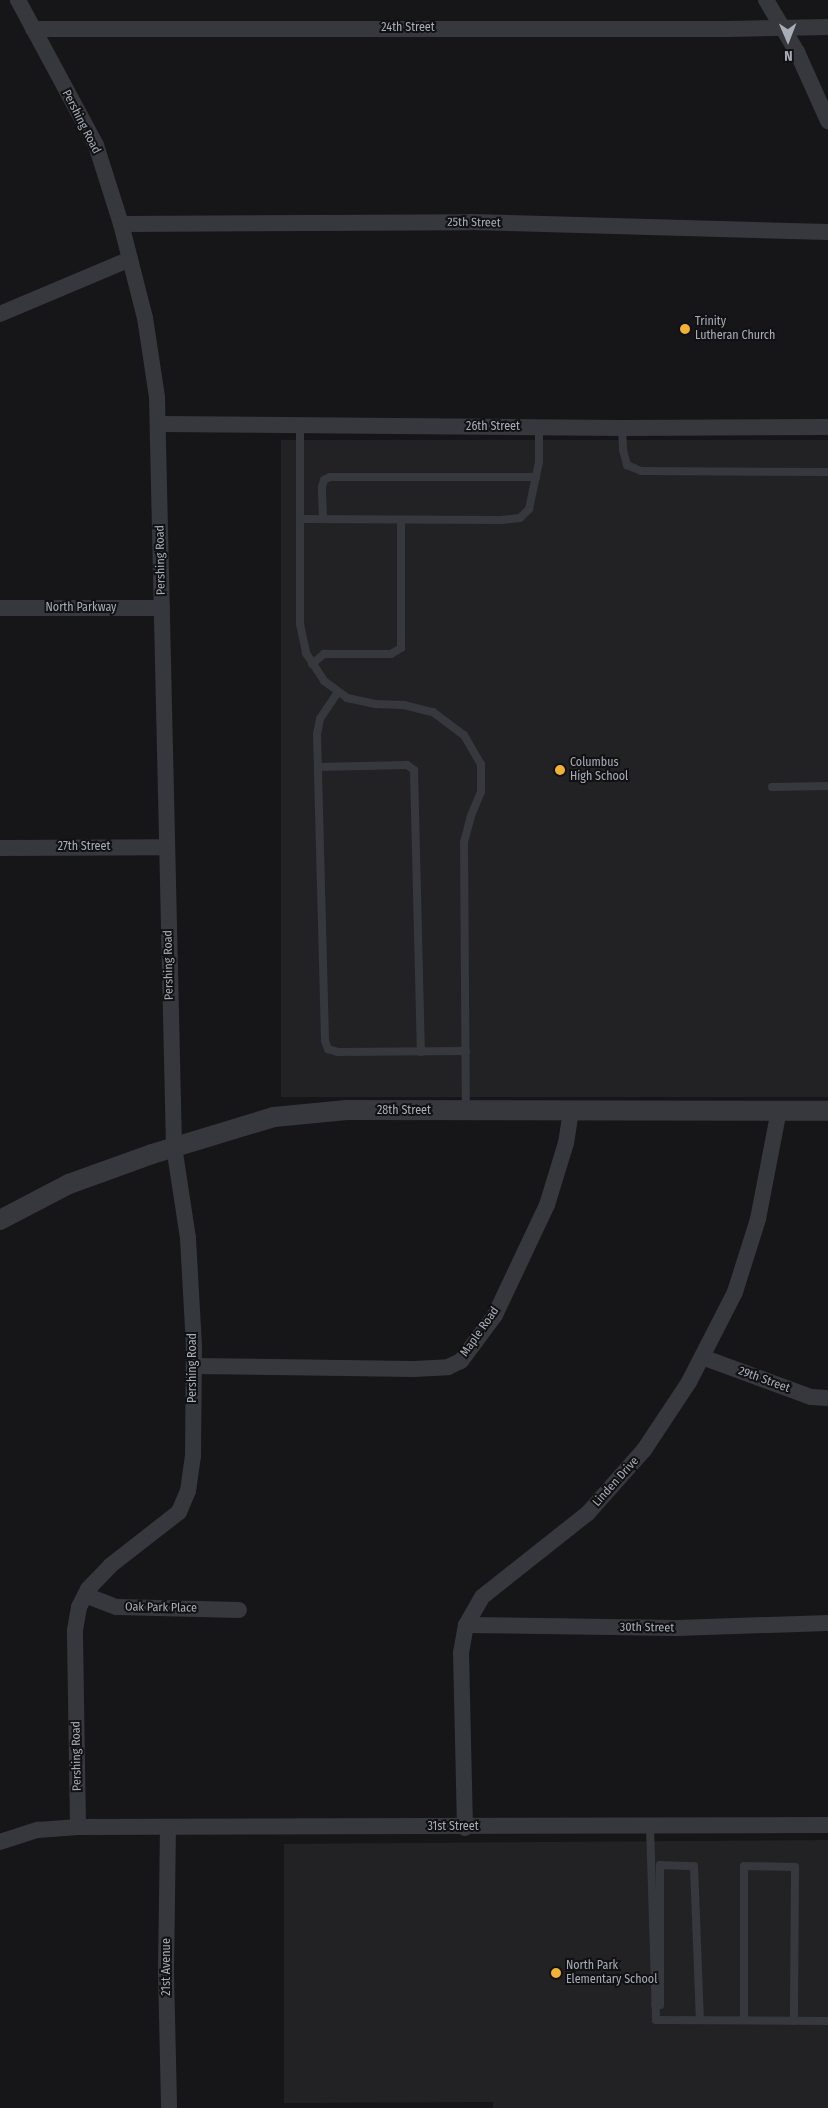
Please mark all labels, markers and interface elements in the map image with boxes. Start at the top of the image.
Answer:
north arrow [763,15,813,65]
street label: 24th Street [381,21,435,35]
text: N [784,47,793,64]
street label: Pershing Road [59,88,103,156]
street label: 25th Street [447,215,501,231]
place label: Trinity Lutheran Church [695,315,775,343]
marker: Trinity Lutheran Church [679,323,691,335]
street label: 26th Street [466,420,520,434]
street label: Pershing Road [153,525,169,595]
street label: North Parkway [46,601,116,615]
place label: Columbus High School [570,756,628,784]
marker: Columbus High School [554,764,566,776]
street label: 27th Street [58,840,110,854]
street label: Pershing Road [161,930,177,1000]
street label: 28th Street [377,1104,431,1118]
street label: Maple Road [458,1304,502,1360]
street label: Pershing Road [186,1333,200,1403]
street label: 29th Street [736,1364,792,1396]
street label: Linden Drive [590,1454,642,1510]
street label: Oak Park Place [125,1600,197,1616]
street label: 30th Street [620,1620,674,1636]
street label: Pershing Road [69,1721,85,1791]
street label: 31st Street [427,1820,479,1834]
street label: 21st Avenue [160,1938,174,1996]
place label: North Park Elementary School [566,1959,657,1987]
marker: North Park Elementary School [550,1967,562,1979]

